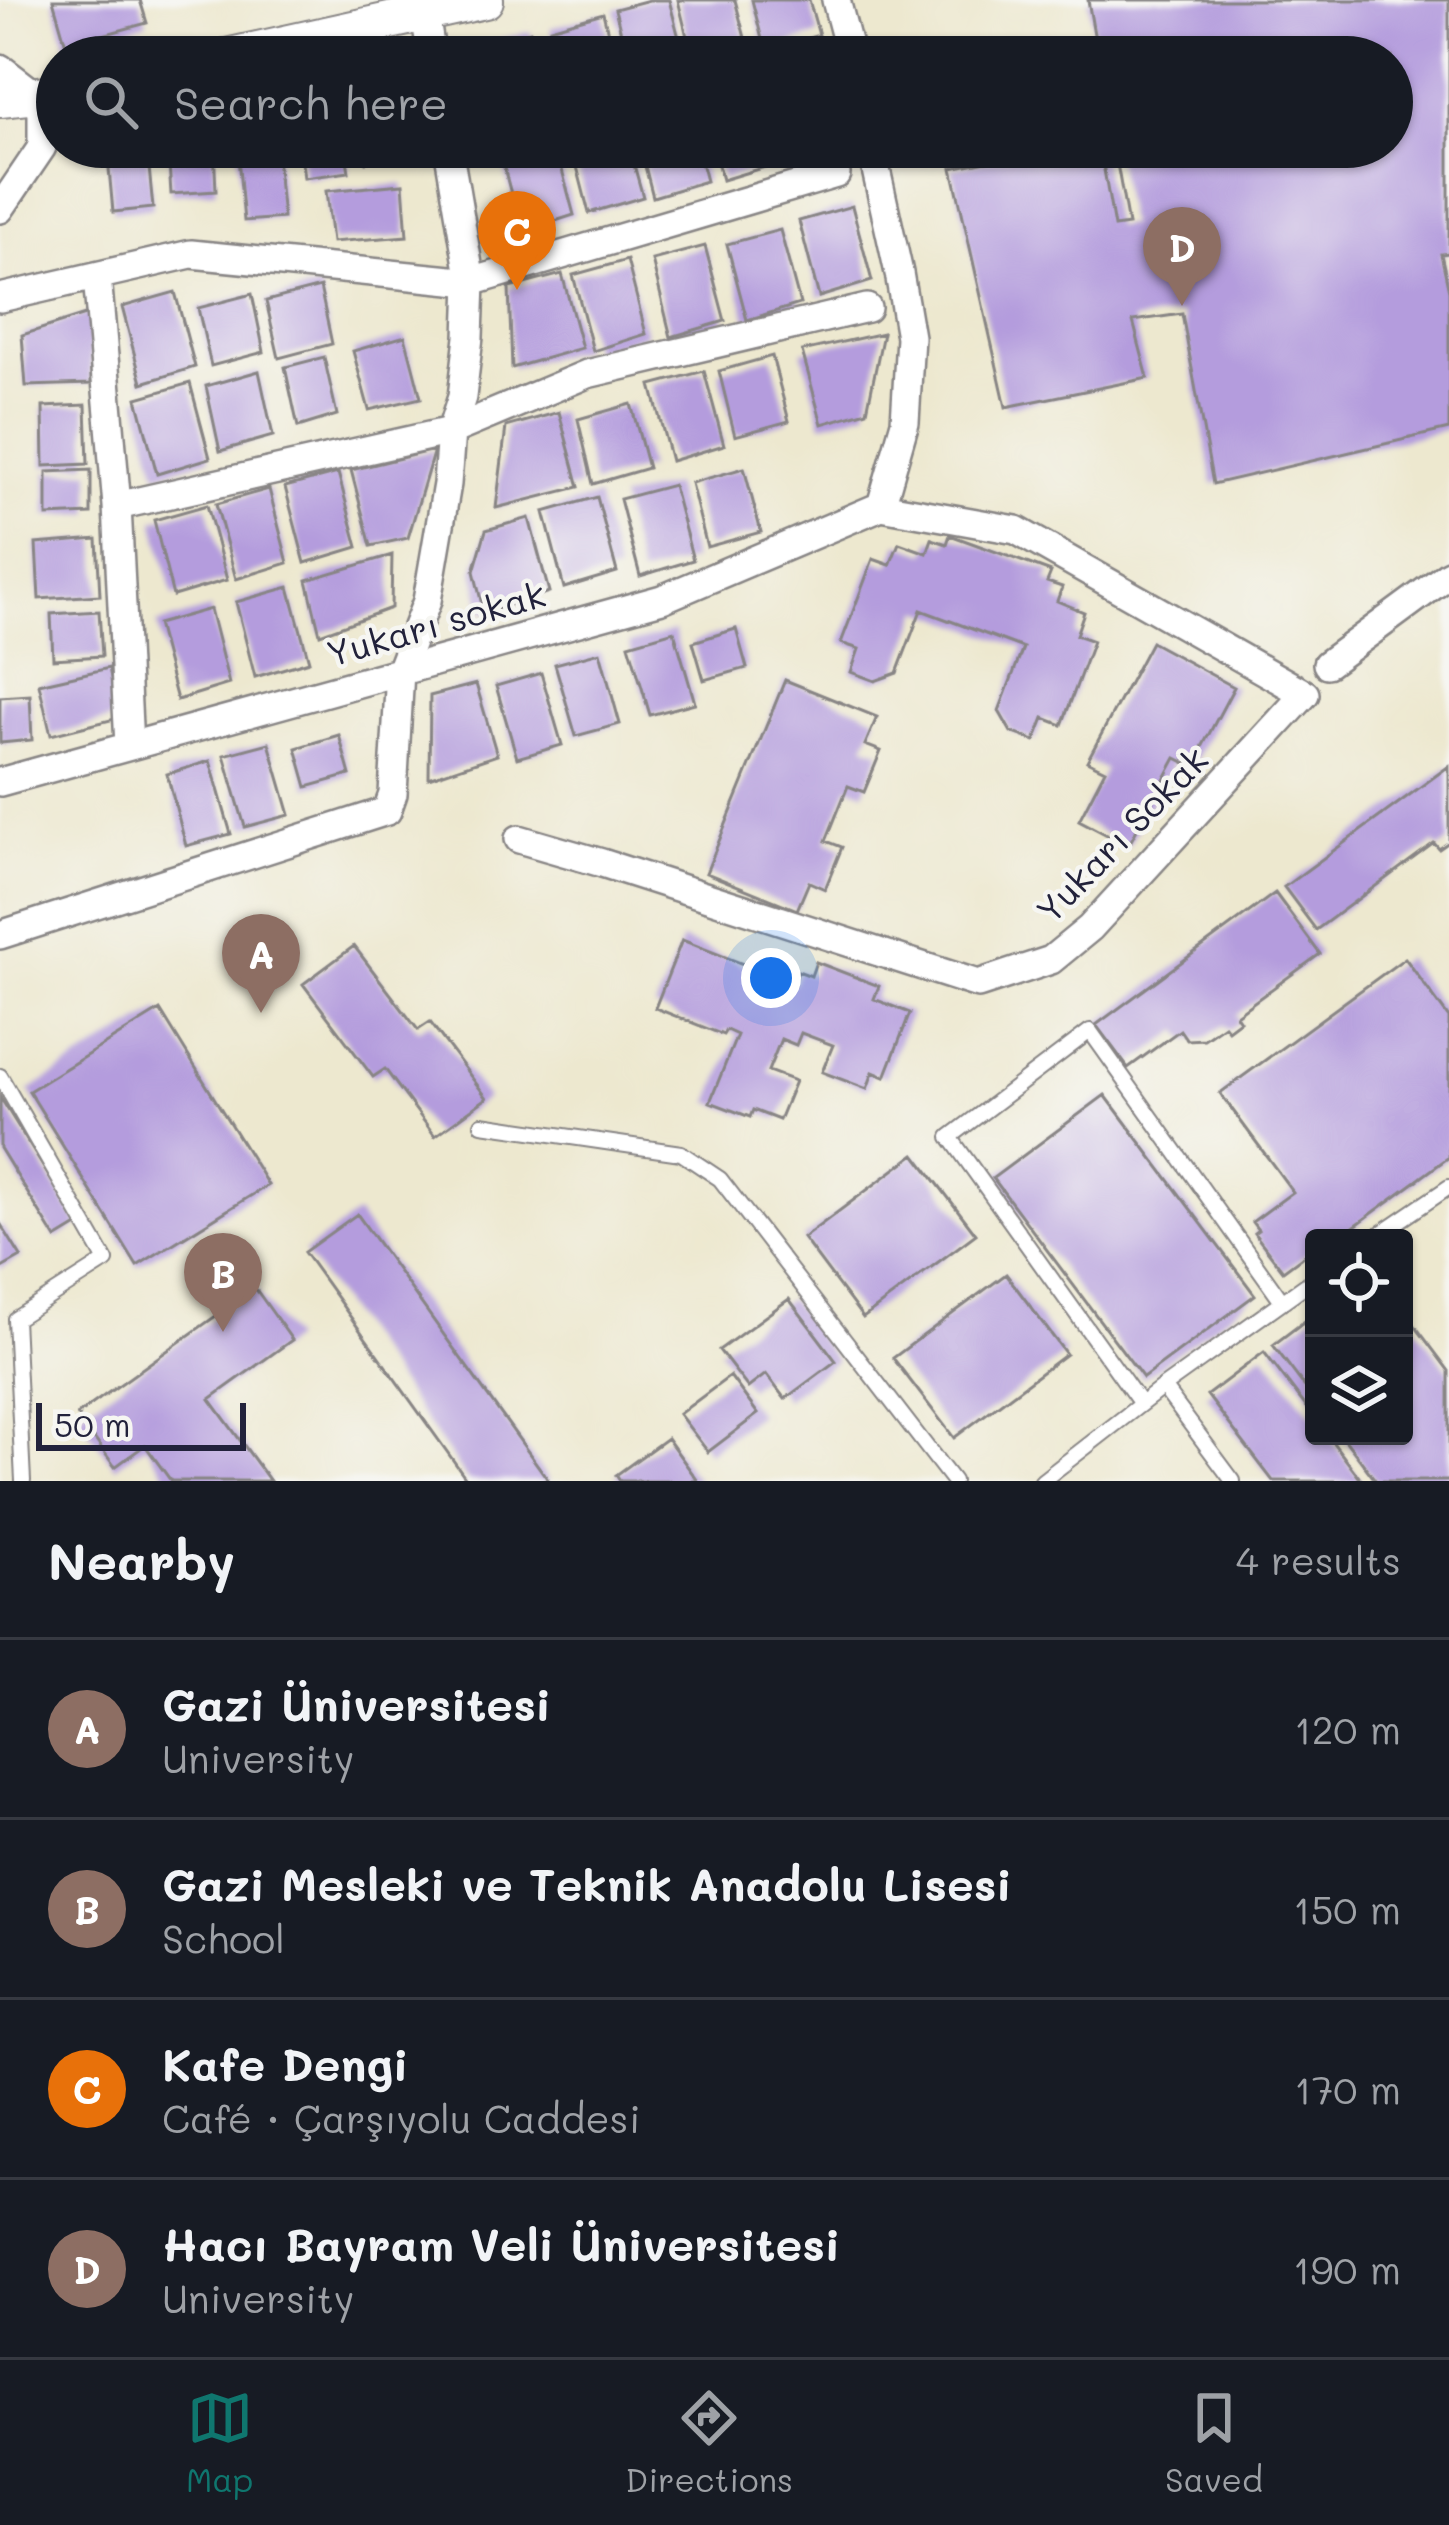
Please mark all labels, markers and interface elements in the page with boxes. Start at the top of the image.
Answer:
search box [36,36,1413,168]
icon: search [78,69,144,135]
text: Search here [174,73,448,131]
pin: C [478,191,556,290]
pin: D [1143,207,1221,306]
street label: Yukarı sokak [321,569,550,676]
street label: Yukarı Sokak [1025,736,1217,932]
pin: A [222,914,300,1013]
your location [741,948,801,1008]
map controls [1305,1229,1413,1445]
button: locate [1305,1229,1413,1337]
pin: B [184,1233,262,1332]
button: layers [1305,1337,1413,1445]
scale bar [36,1397,246,1450]
text: 50 m [54,1402,130,1445]
text: Nearby [48,1526,235,1593]
text: 4 results [1236,1534,1401,1585]
text: Gazi Üniversitesi [162,1674,551,1732]
text: A [73,1703,101,1754]
text: 120 m [1294,1703,1401,1754]
text: University [162,1732,354,1783]
text: Gazi Mesleki ve Teknik Anadolu Lisesi [162,1854,1012,1912]
text: B [74,1883,100,1934]
text: 150 m [1293,1883,1401,1934]
text: School [162,1912,285,1963]
text: Kafe Dengi [162,2034,408,2092]
text: C [73,2063,101,2114]
text: 170 m [1294,2063,1401,2114]
text: Café · Çarşıyolu Caddesi [162,2092,641,2143]
text: Hacı Bayram Veli Üniversitesi [162,2214,840,2272]
text: D [73,2243,101,2294]
text: 190 m [1293,2243,1401,2294]
text: University [162,2272,354,2323]
tab: Map [186,2385,253,2500]
tab: Directions [625,2385,793,2500]
tab: Saved [1165,2385,1263,2500]

